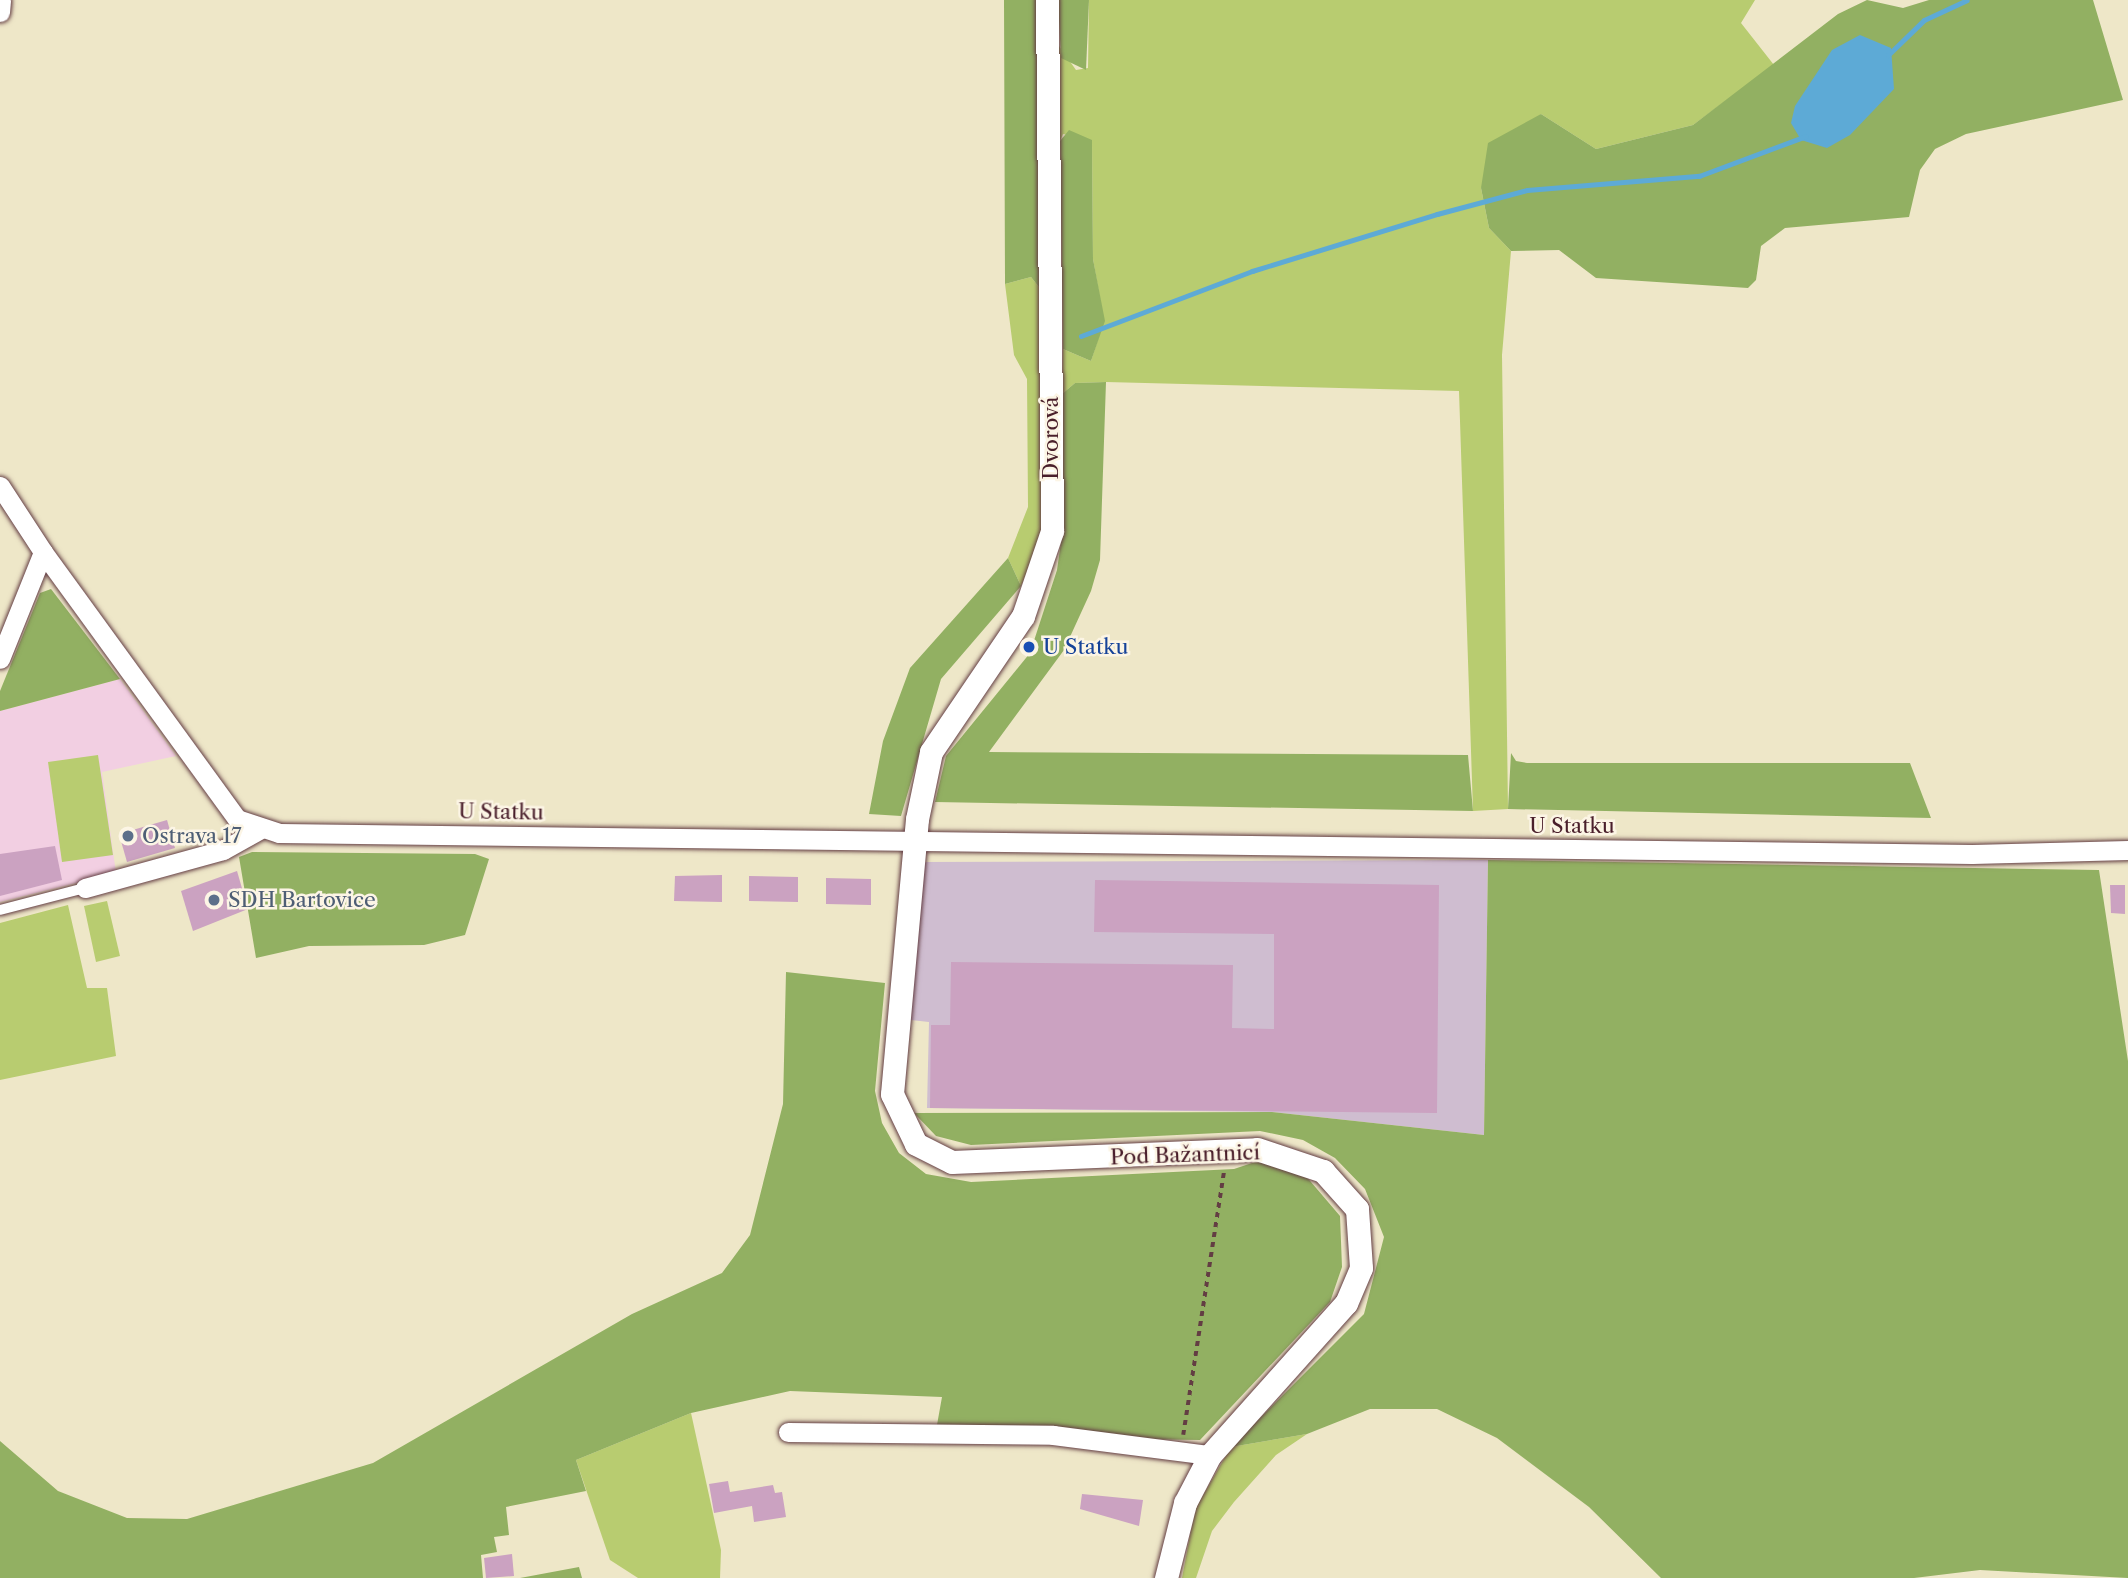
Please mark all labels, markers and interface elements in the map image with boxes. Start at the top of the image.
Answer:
street label: Dvorová [1038,396,1064,480]
place label: U Statku [1043,634,1128,660]
marker: U Statku [1021,639,1037,655]
street label: U Statku [458,799,544,825]
street label: U Statku [1529,813,1615,839]
place label: Ostrava 17 [142,823,242,849]
marker: Ostrava 17 [120,828,136,844]
place label: SDH Bartovice [228,887,376,913]
marker: SDH Bartovice [206,892,222,908]
street label: Pod Bažantnicí [1110,1140,1260,1170]

